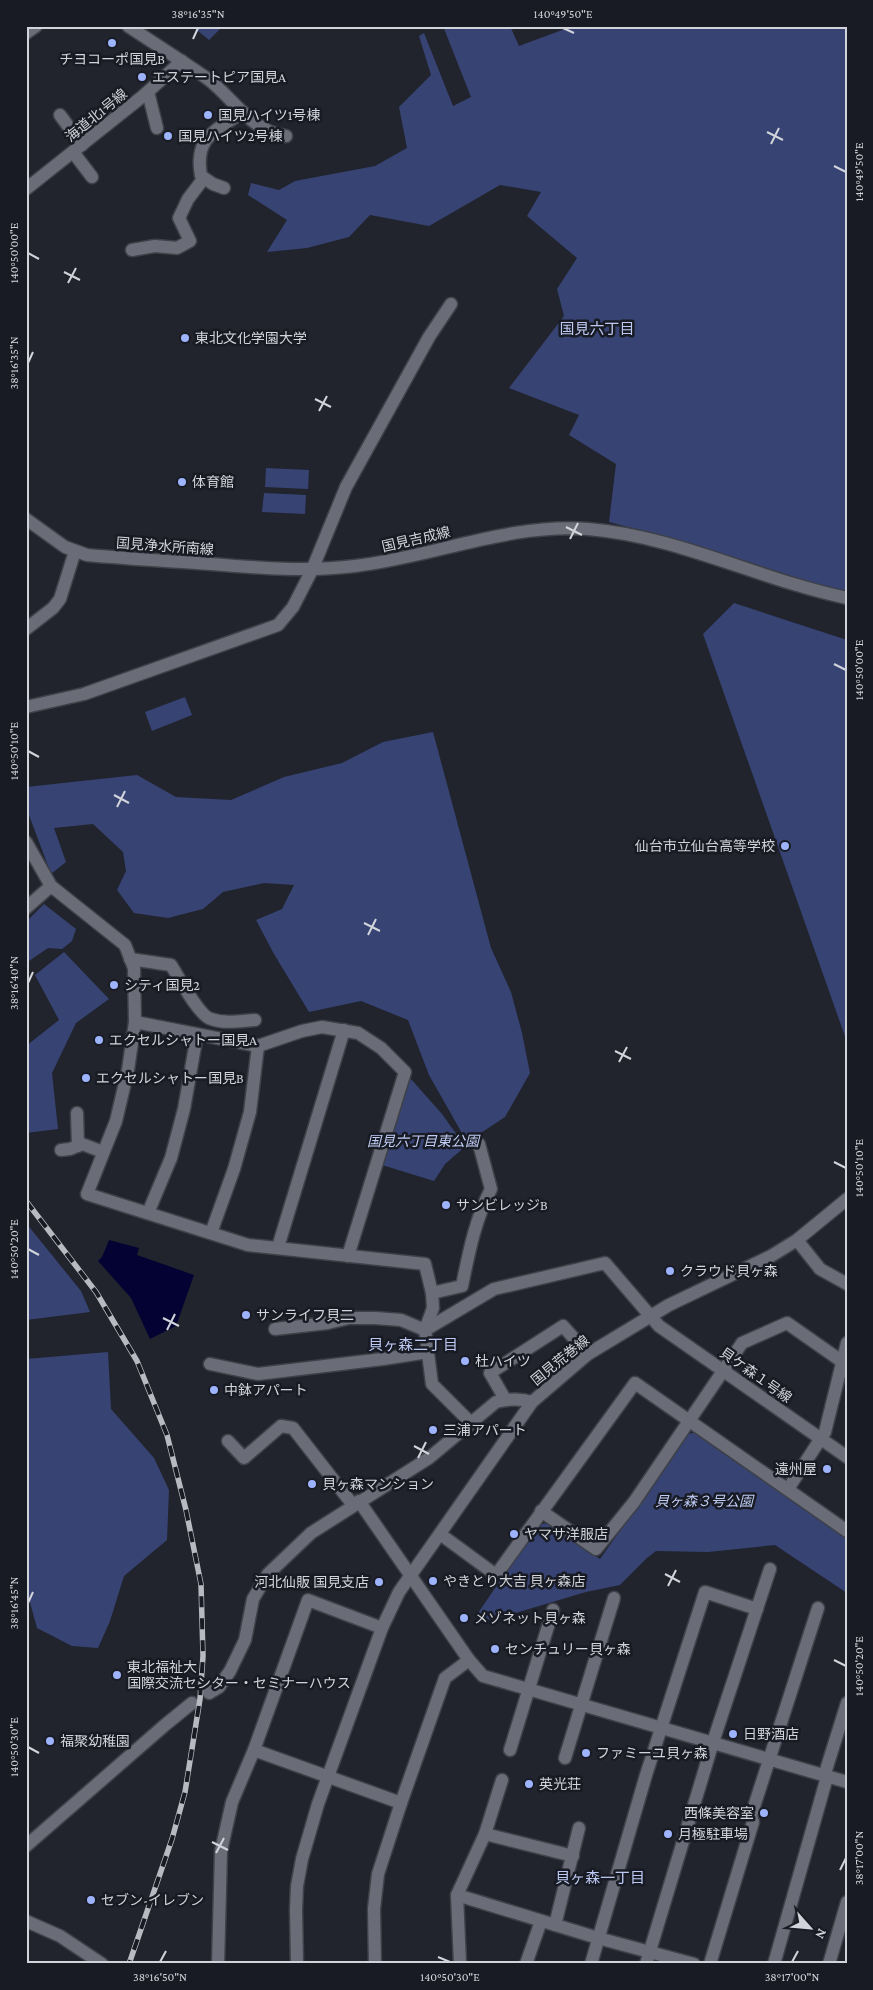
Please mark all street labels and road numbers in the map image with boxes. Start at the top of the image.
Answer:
street label: 海道北1号線 [62,85,130,145]
street label: 国見吉成線 [380,523,452,555]
street label: 国見浄水所南線 [116,535,214,557]
street label: 国見荒巻線 [528,1332,592,1388]
street label: 貝ケ森１号線 [717,1344,795,1406]

